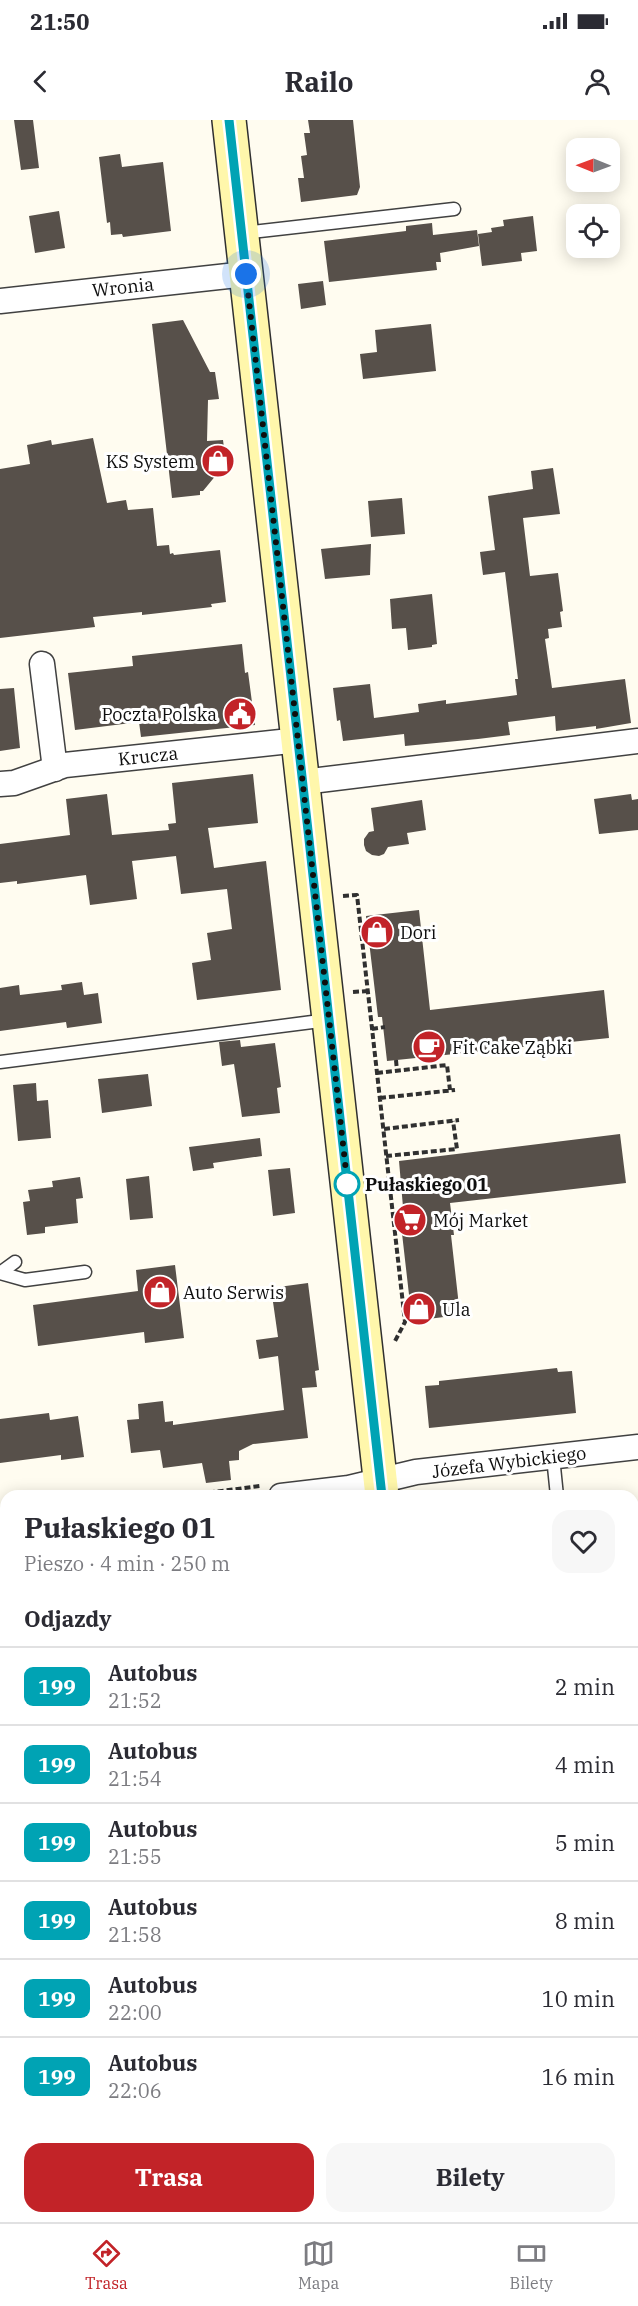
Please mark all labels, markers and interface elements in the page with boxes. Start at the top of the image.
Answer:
text: 21:50 [30,7,89,36]
text: Railo [285,64,353,99]
icon: back [24,65,57,98]
icon: person [581,65,614,98]
north arrow [566,138,620,192]
map controls [566,138,620,258]
button: locate [566,204,620,258]
your location [231,259,261,289]
street label: Wronia [91,272,155,302]
shop icon: KS System [200,443,236,479]
place label: KS System [106,450,195,473]
public building icon: Poczta Polska [222,696,258,732]
place label: Poczta Polska [101,703,217,726]
street label: Krucza [117,741,179,771]
shop icon: Dori [359,914,395,950]
place label: Dori [400,921,437,944]
cafe icon: Fit Cake Ząbki [411,1029,447,1065]
place label: Fit Cake Ząbki [452,1036,573,1059]
marker: Pułaskiego 01 [334,1171,360,1197]
place label: Pułaskiego 01 [365,1173,488,1196]
supermarket icon: Mój Market [392,1202,428,1238]
place label: Mój Market [433,1209,528,1232]
shop icon: Auto Serwis [142,1274,178,1310]
place label: Auto Serwis [183,1281,284,1304]
shop icon: Ula [401,1291,437,1327]
place label: Ula [442,1298,471,1321]
street label: Józefa Wybickiego [431,1441,587,1483]
text: Pułaskiego 01 [24,1509,215,1546]
button: heart [552,1510,615,1573]
text: Pieszo · 4 min · 250 m [24,1550,230,1577]
text: Odjazdy [24,1604,112,1633]
text: Autobus [108,1658,197,1687]
text: 199 [38,1672,76,1700]
text: 2 min [555,1672,615,1701]
text: 21:52 [108,1687,162,1714]
text: Autobus [108,1736,197,1765]
text: 199 [38,1750,76,1778]
text: 4 min [555,1750,615,1779]
text: 21:54 [108,1765,162,1792]
text: Autobus [108,1814,197,1843]
text: 199 [38,1828,76,1856]
text: 5 min [555,1828,615,1857]
text: 21:55 [108,1843,162,1870]
text: Autobus [108,1892,197,1921]
text: 199 [38,1906,76,1934]
text: 8 min [555,1906,615,1935]
text: 21:58 [108,1921,162,1948]
text: Autobus [108,1970,197,1999]
text: 199 [38,1984,76,2012]
text: 10 min [542,1984,615,2013]
text: 22:00 [108,1999,162,2026]
text: Autobus [108,2048,197,2077]
text: 199 [38,2062,76,2090]
text: 16 min [542,2062,615,2091]
text: 22:06 [108,2077,162,2104]
button: Trasa [24,2143,314,2212]
button: Bilety [326,2143,615,2212]
tab: Trasa [85,2237,128,2293]
tab: Mapa [298,2237,339,2293]
tab: Bilety [510,2237,553,2293]

